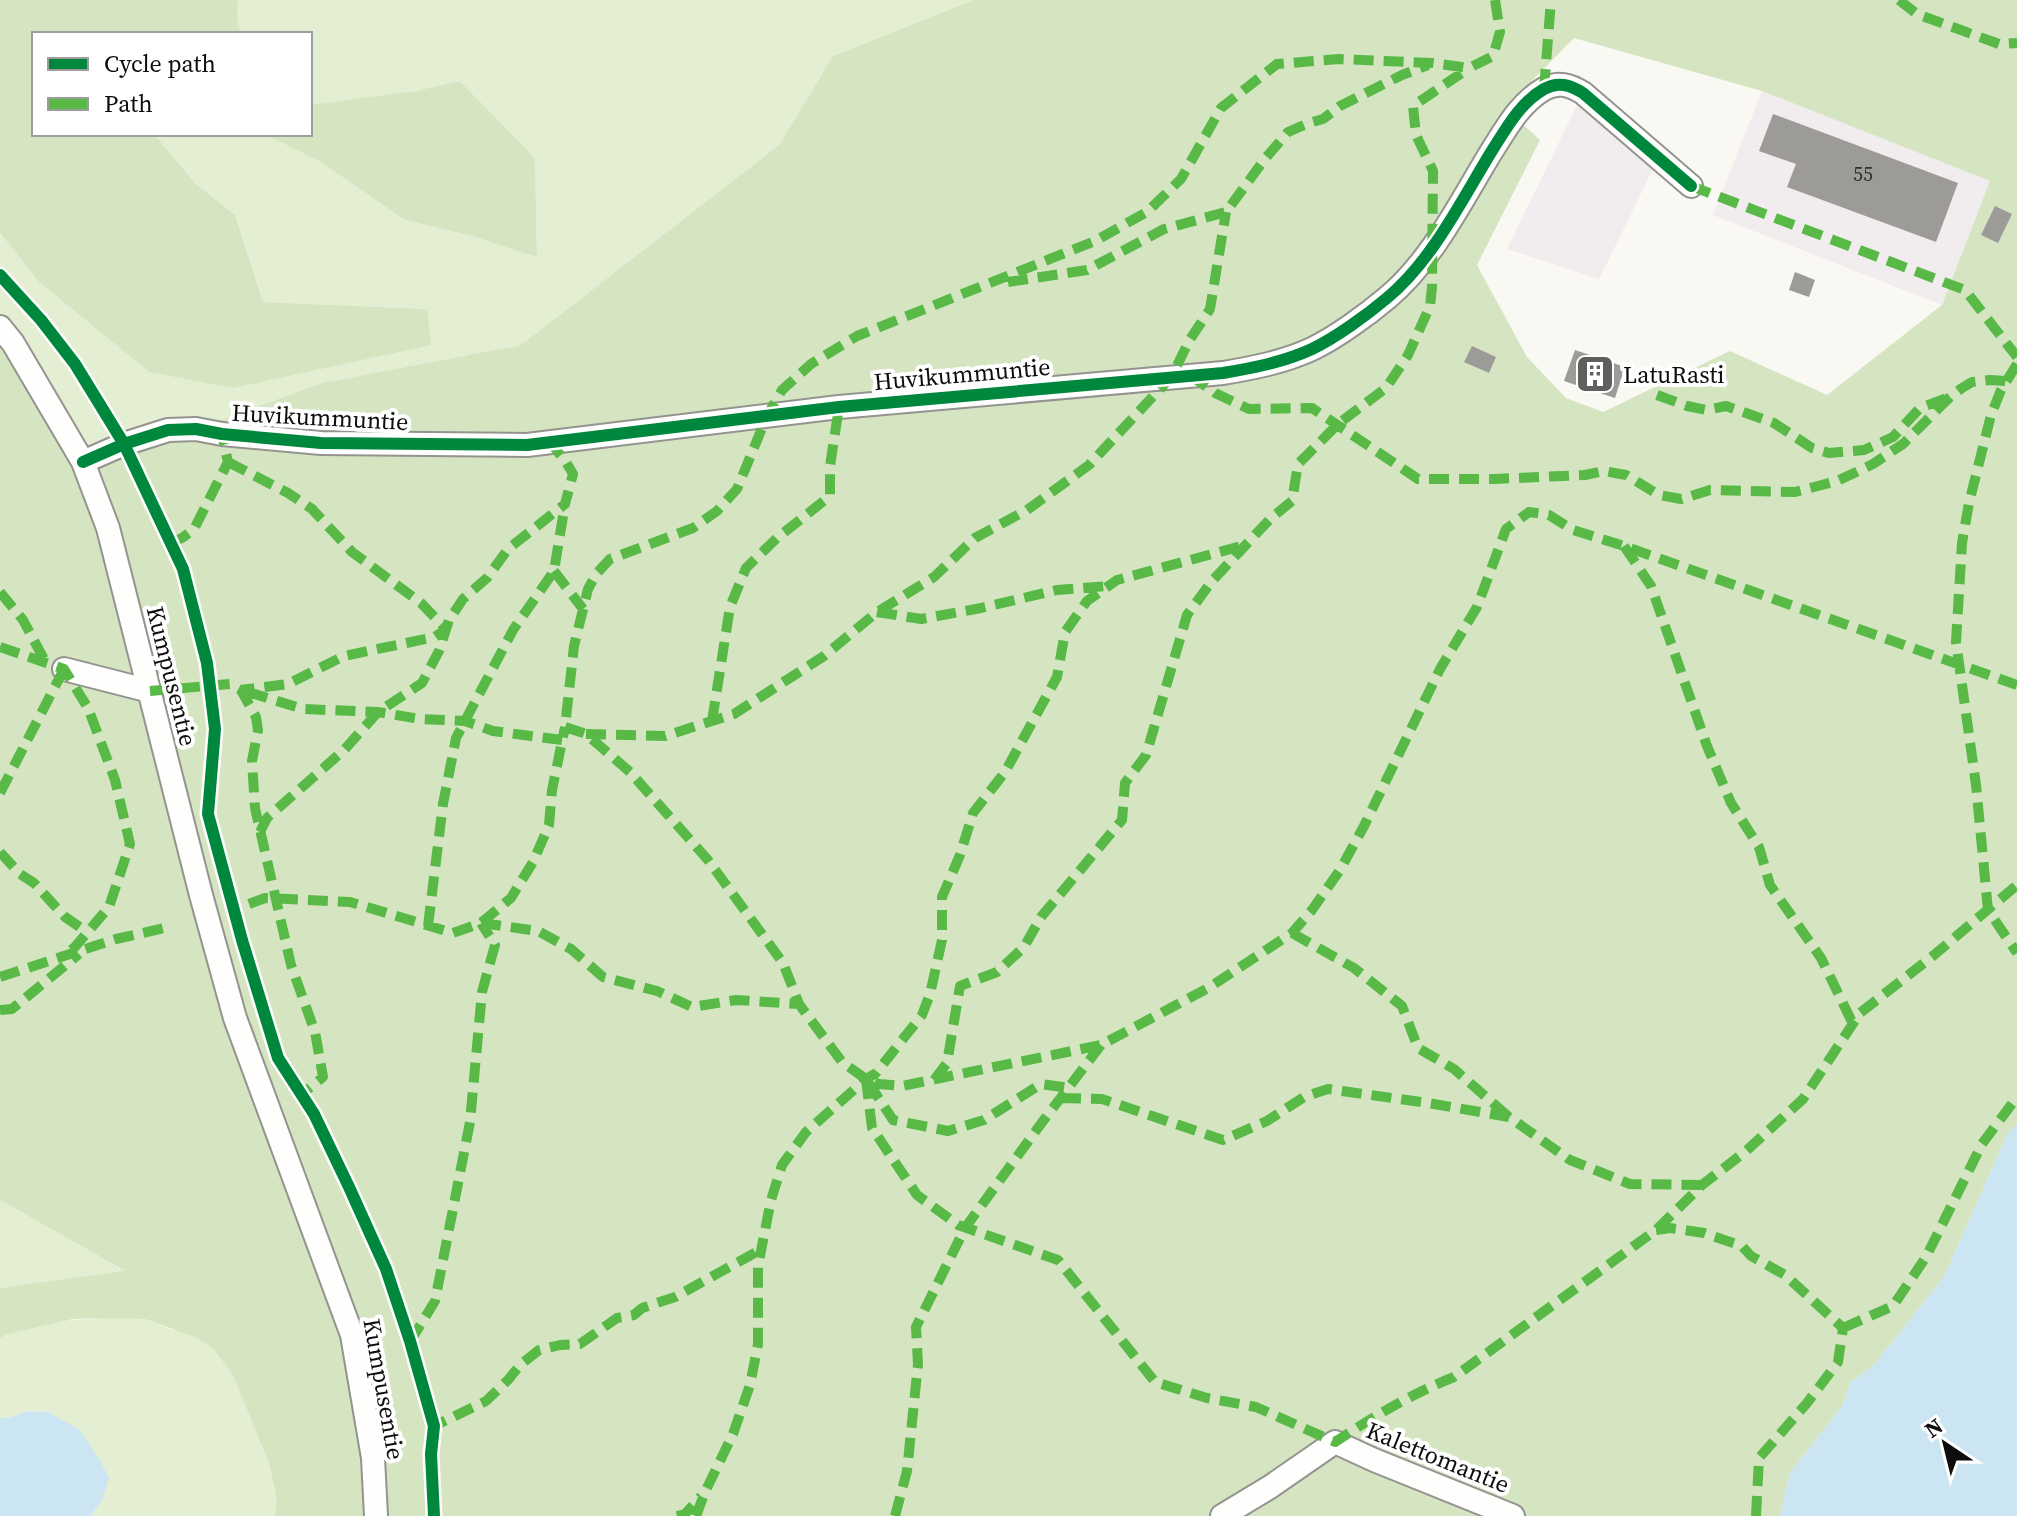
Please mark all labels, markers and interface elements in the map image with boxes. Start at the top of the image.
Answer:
legend [32,32,312,136]
text: Cycle path [104,47,216,80]
text: Path [104,87,153,120]
house number: 55 [1853,160,1873,188]
street label: Huvikummuntie [872,350,1052,398]
building icon: LatuRasti [1574,353,1616,395]
place label: LatuRasti [1623,358,1725,391]
street label: Huvikummuntie [231,396,409,438]
street label: Kumpusentie [139,603,205,749]
street label: Kumpusentie [355,1316,413,1462]
north arrow [1905,1404,1985,1484]
text: N [1918,1411,1949,1445]
street label: Kalettomantie [1361,1413,1515,1501]

